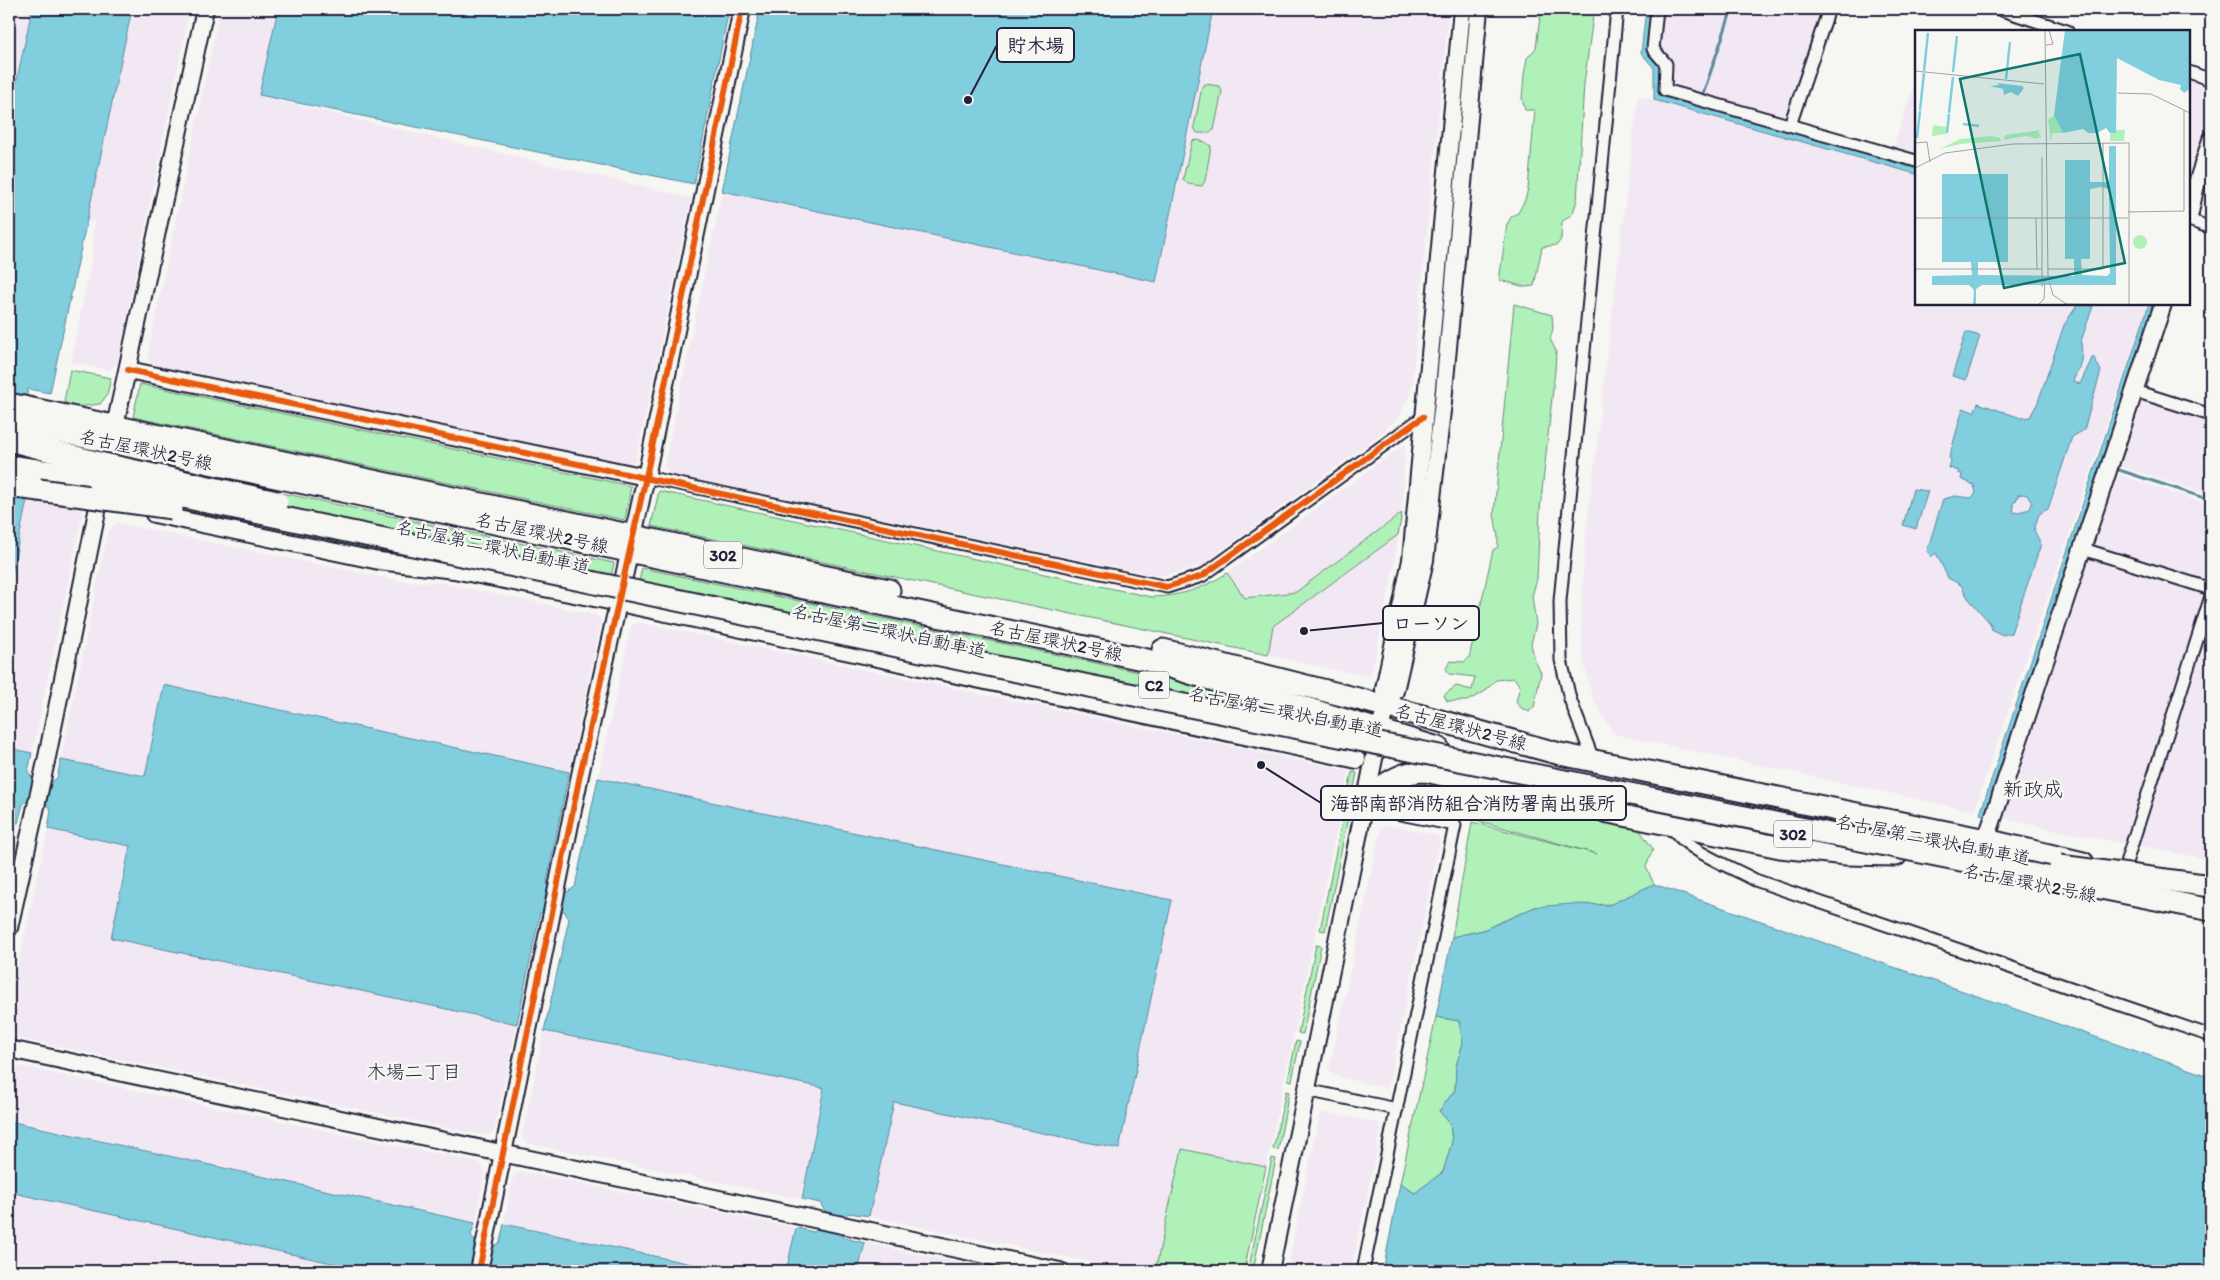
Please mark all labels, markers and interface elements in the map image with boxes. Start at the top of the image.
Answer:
callout: 貯木場 [997,28,1074,62]
inset map [1915,30,2190,305]
text: 貯木場 [1007,34,1065,57]
street label: 名古屋環状2号線 [77,425,215,475]
street label: 名古屋環状2号線 [473,508,611,558]
street label: 名古屋第二環状自動車道 [394,516,592,578]
road number: 302 [704,542,742,568]
street label: 名古屋第二環状自動車道 [790,600,988,662]
callout: ローソン [1383,606,1479,640]
text: ローソン [1393,612,1469,635]
street label: 名古屋環状2号線 [987,616,1125,666]
road number: C2 [1139,672,1169,698]
street label: 名古屋第二環状自動車道 [1187,682,1385,742]
street label: 名古屋環状2号線 [1393,699,1529,755]
district label: 新政成 [2003,777,2063,801]
callout: 海部南部消防組合消防署南出張所 [1321,786,1626,820]
text: 海部南部消防組合消防署南出張所 [1330,792,1616,815]
street label: 名古屋第二環状自動車道 [1834,810,2032,870]
road number: 302 [1774,821,1812,848]
street label: 名古屋環状2号線 [1961,859,2099,907]
district label: 木場二丁目 [366,1060,462,1083]

